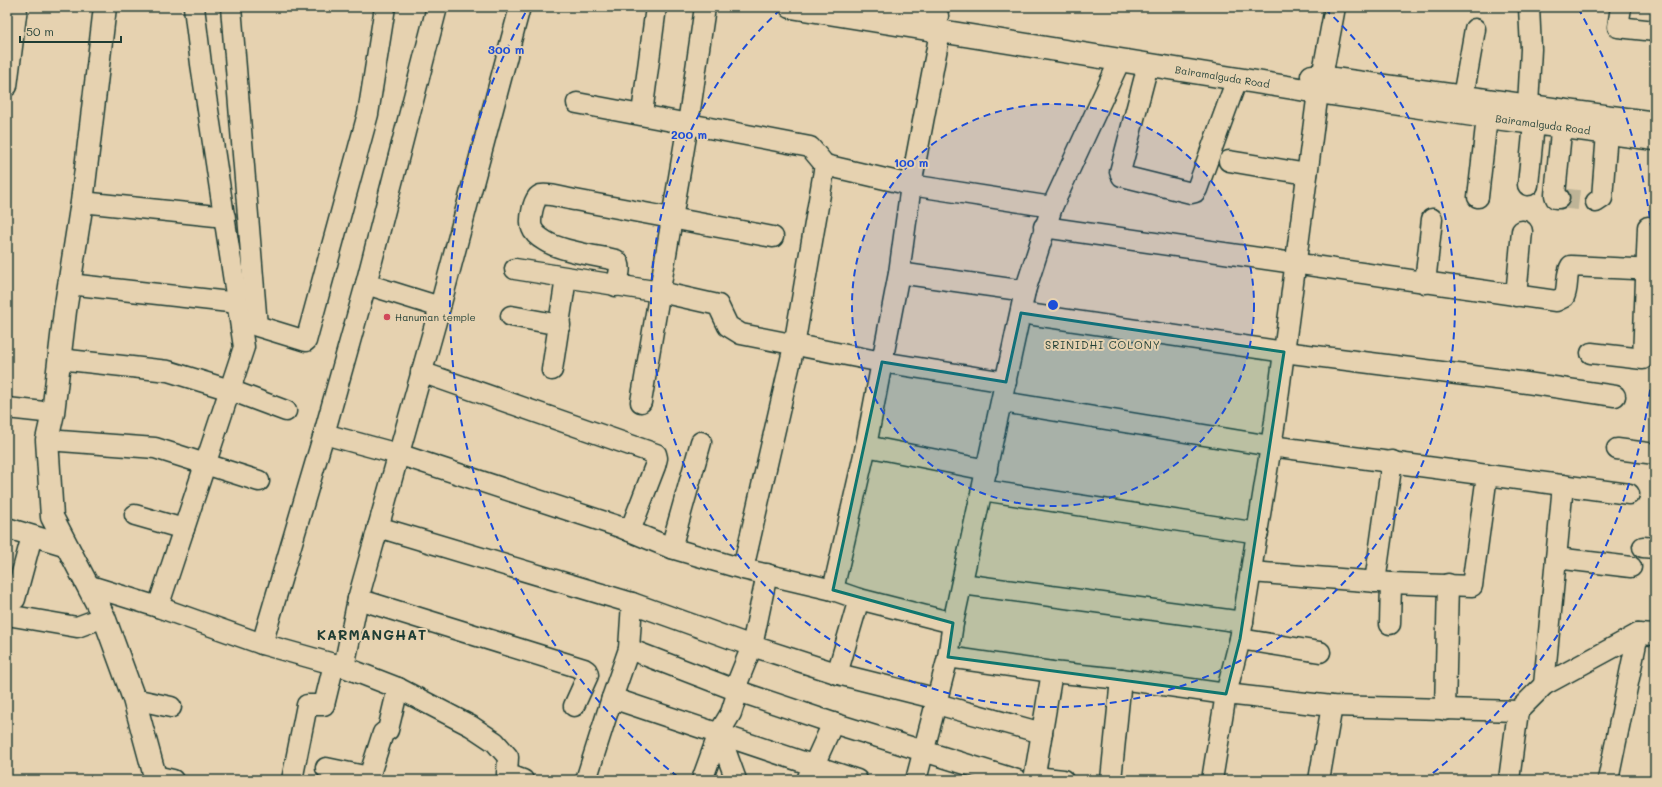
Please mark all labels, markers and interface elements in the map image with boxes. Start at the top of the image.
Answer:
scale bar [20,18,121,44]
text: 50 m [26,23,54,39]
text: 300 m [488,41,524,57]
street label: Bairamalguda Road [1174,62,1271,91]
street label: Bairamalguda Road [1495,111,1591,137]
text: 200 m [671,126,707,142]
text: 100 m [894,154,928,170]
centre of rings [1046,298,1060,312]
place label: Hanuman temple [395,310,476,324]
marker: Hanuman temple [382,312,392,322]
district label: SRINIDHI COLONY [1045,337,1161,352]
district label: KARMANGHAT [317,625,427,644]

